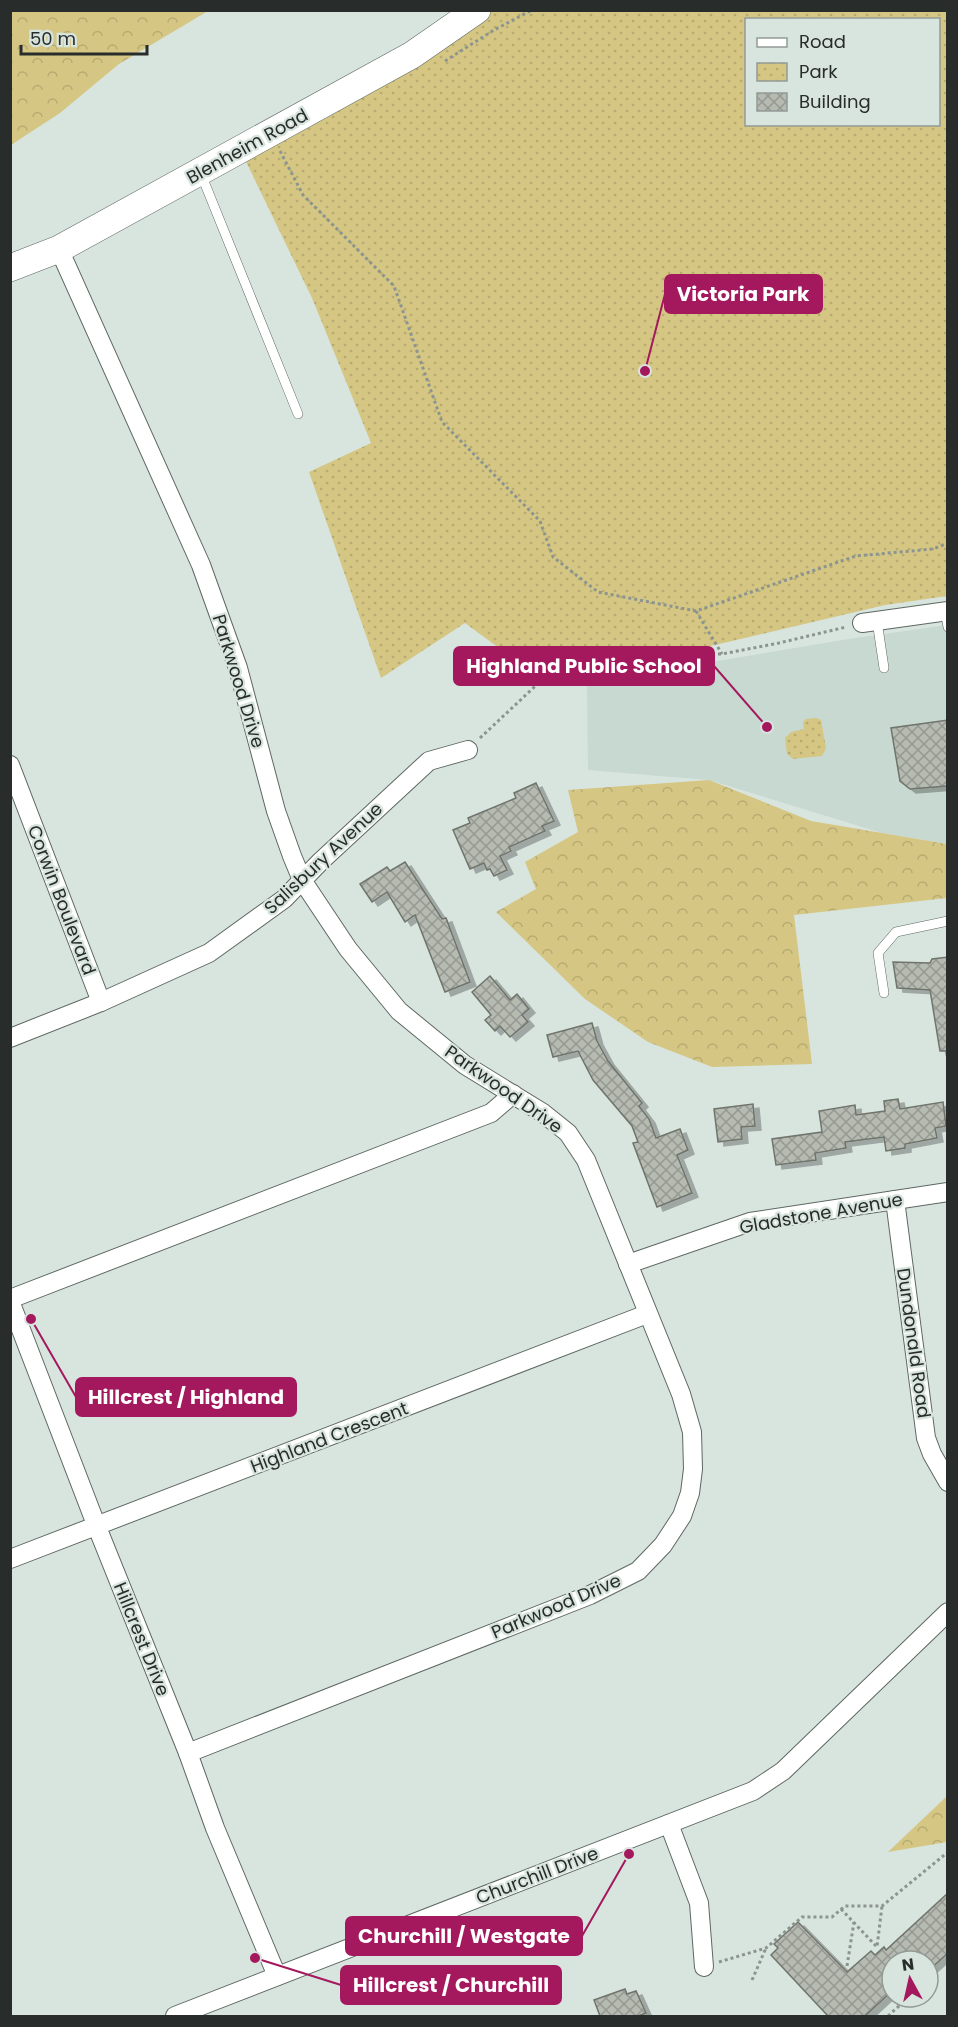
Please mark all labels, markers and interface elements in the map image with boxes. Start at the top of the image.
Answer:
scale bar [21,18,147,56]
legend [745,18,940,126]
text: 50 m [30,26,76,51]
text: Road [799,29,846,54]
text: Park [799,59,838,84]
text: Building [799,89,871,114]
street label: Blenheim Road [182,102,312,190]
callout: Victoria Park [665,275,822,313]
text: Victoria Park [677,280,810,308]
street label: Parkwood Drive [207,611,271,751]
callout: Highland Public School [454,647,714,685]
text: Highland Public School [466,652,702,680]
street label: Salisbury Avenue [258,796,388,920]
street label: Corwin Boulevard [22,822,102,978]
street label: Parkwood Drive [440,1039,568,1139]
street label: Gladstone Avenue [737,1186,905,1240]
street label: Dundonald Road [891,1266,937,1420]
callout: Hillcrest / Highland [76,1378,296,1416]
text: Hillcrest / Highland [88,1383,284,1411]
street label: Highland Crescent [247,1395,411,1479]
street label: Parkwood Drive [487,1567,625,1645]
street label: Hillcrest Drive [108,1578,176,1700]
street label: Churchill Drive [472,1840,602,1910]
callout: Churchill / Westgate [346,1917,582,1955]
text: Churchill / Westgate [358,1922,570,1950]
north arrow [880,1949,940,2009]
text: N [900,1952,916,1977]
callout: Hillcrest / Churchill [341,1966,561,2004]
text: Hillcrest / Churchill [353,1971,549,1999]

